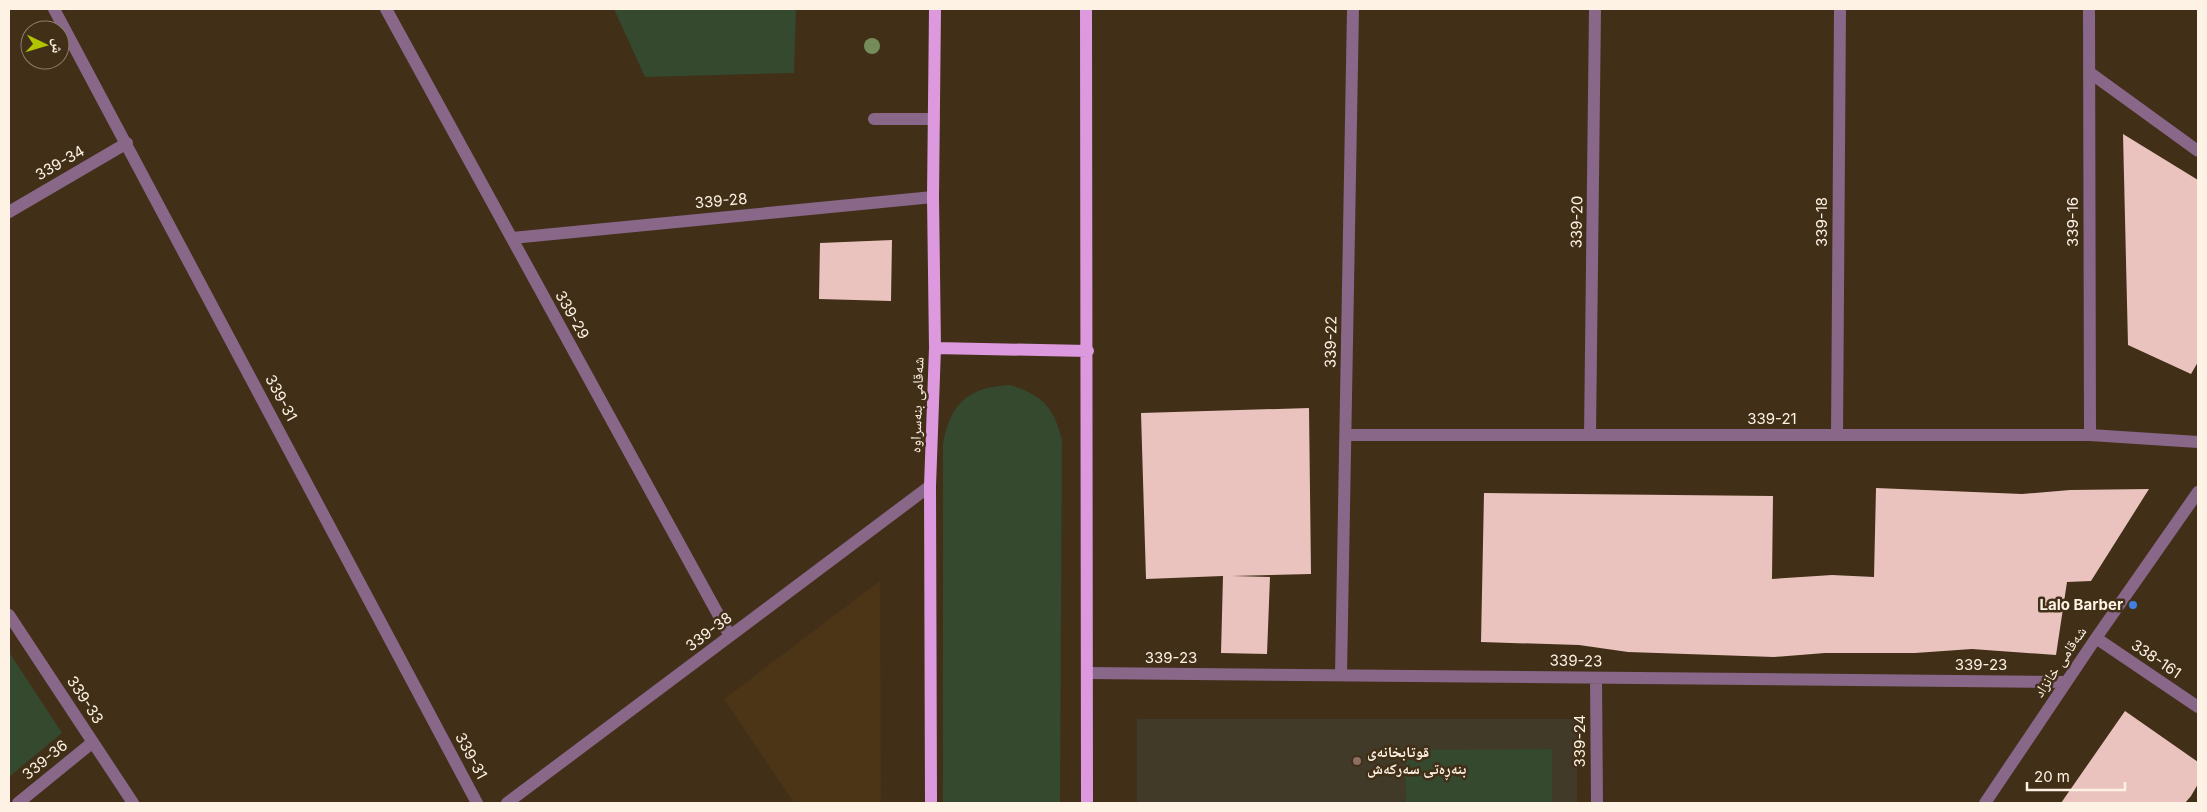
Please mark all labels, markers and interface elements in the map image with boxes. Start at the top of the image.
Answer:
north arrow [20,20,70,70]
text: ش [48,38,68,54]
street label: 339-34 [32,141,88,184]
street label: 339-28 [694,189,748,212]
street label: 339-20 [1567,195,1586,249]
street label: 339-18 [1812,197,1831,247]
street label: 339-16 [2063,197,2082,247]
street label: 339-29 [551,287,594,342]
street label: 339-22 [1321,316,1340,368]
street label: شەقامی بنەسراوە [905,357,929,453]
street label: 339-31 [261,371,302,424]
street label: 339-21 [1747,409,1797,428]
place label: Lalo Barber [2040,595,2123,614]
marker: Lalo Barber [2127,599,2139,611]
street label: 339-38 [682,608,736,655]
street label: شەقامی خانزاد [2029,623,2091,701]
street label: 338-161 [2128,635,2185,682]
street label: 339-23 [1145,648,1197,667]
street label: 339-23 [1550,651,1602,670]
street label: 339-23 [1955,655,2007,674]
street label: 339-33 [63,672,108,727]
street label: 339-24 [1570,715,1589,767]
street label: 339-31 [451,729,492,782]
street label: 339-36 [18,736,71,784]
place label: قوتابخانەی بنەڕەتی سەرکەش [1367,742,1466,781]
marker: قوتابخانەی بنەڕەتی سەرکەش [1351,755,1363,767]
scale bar [2027,760,2124,792]
text: 20 m [2034,767,2070,786]

